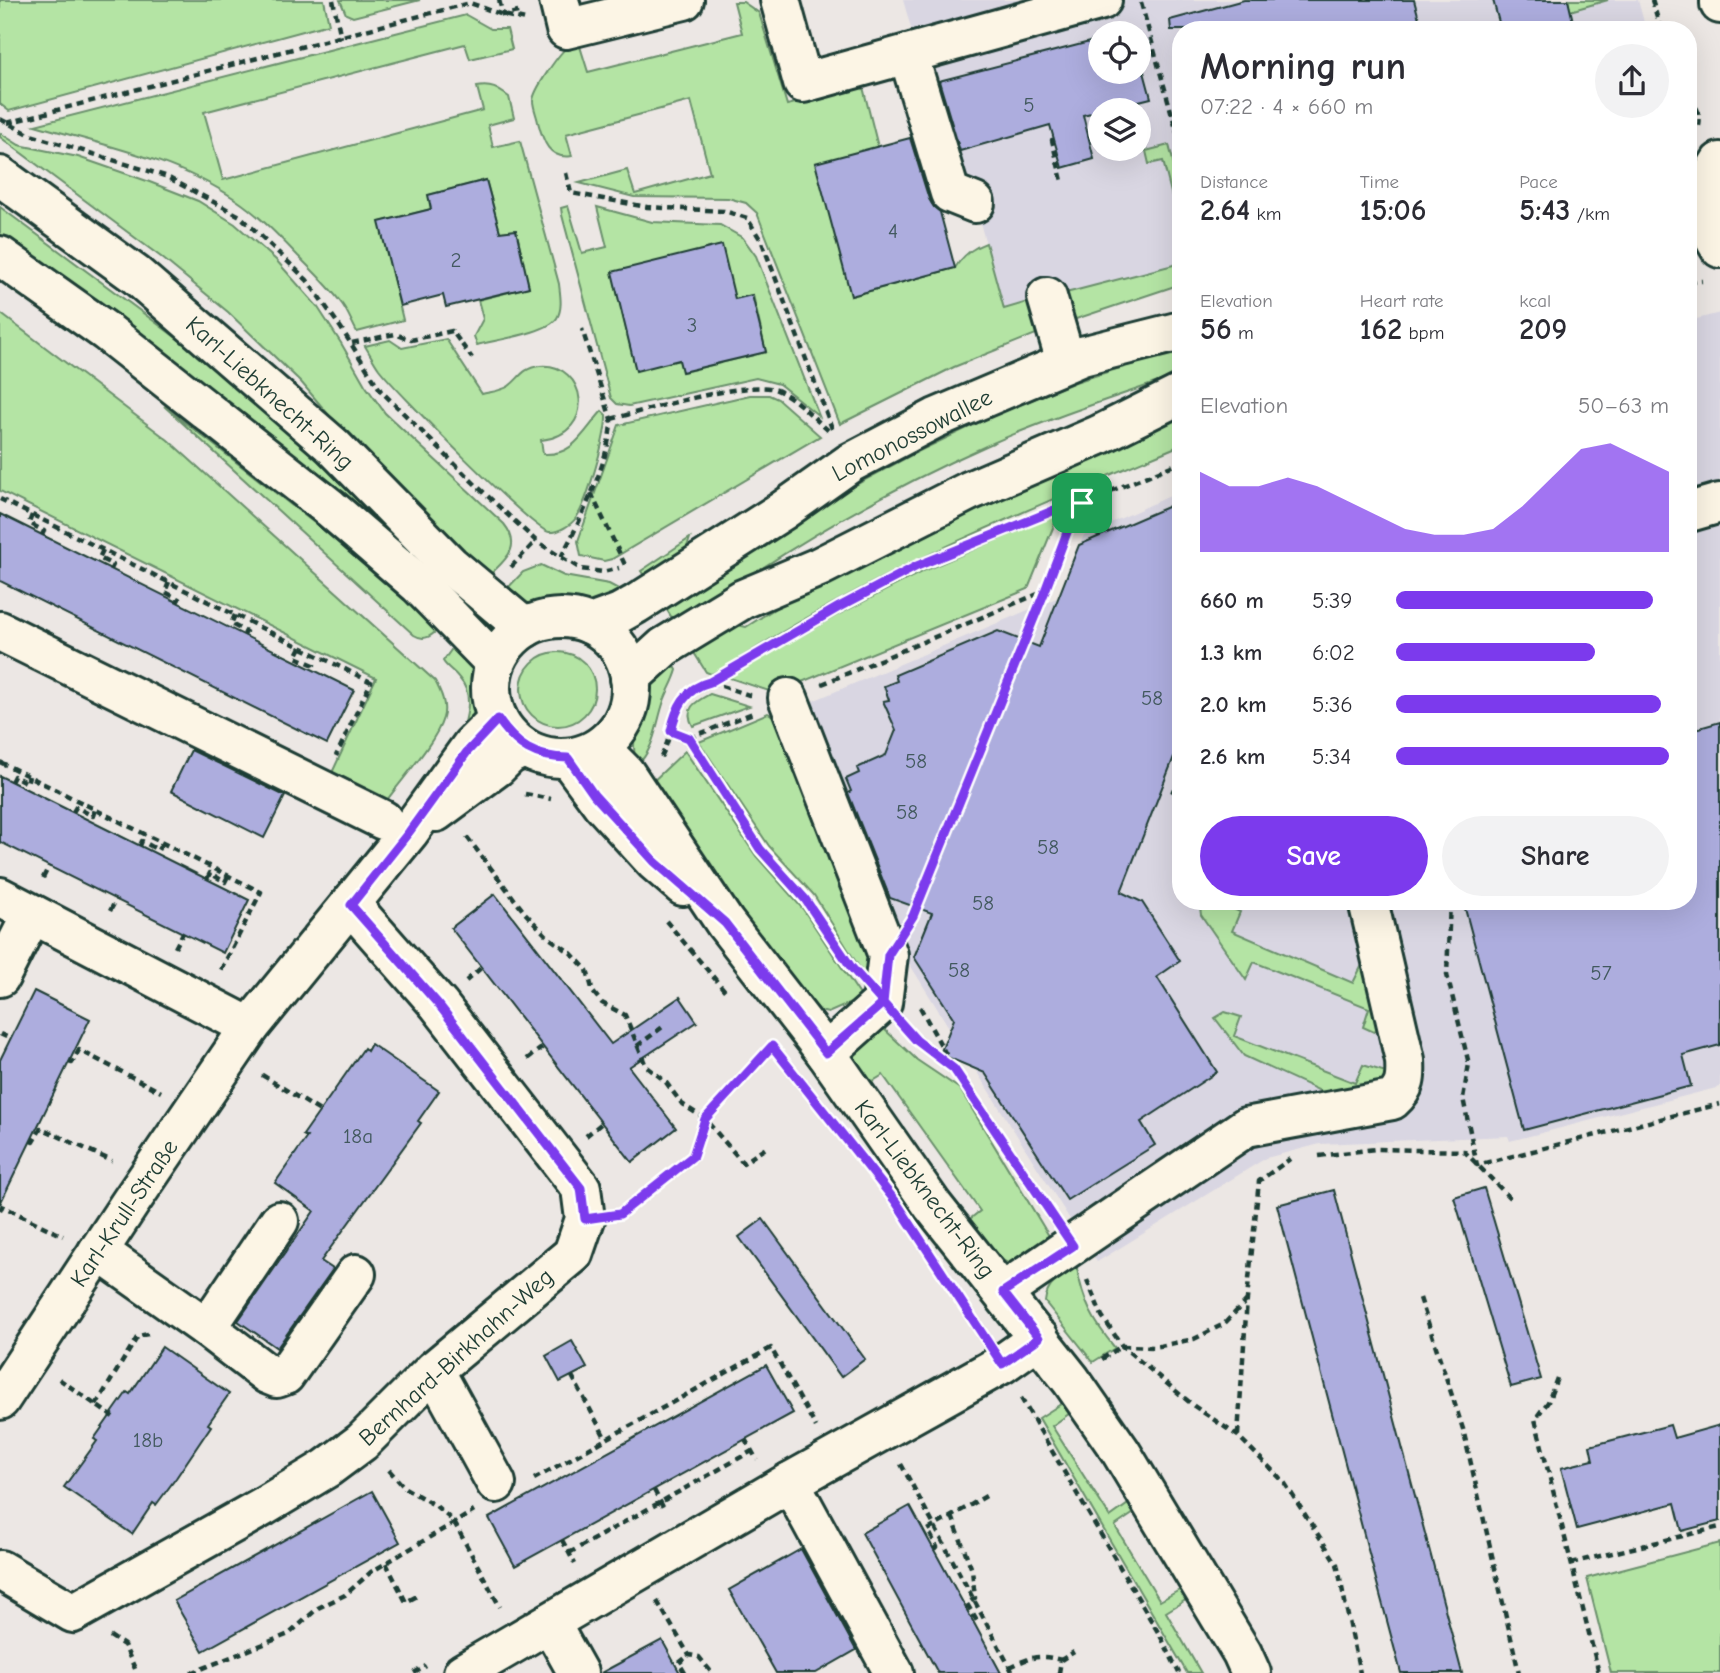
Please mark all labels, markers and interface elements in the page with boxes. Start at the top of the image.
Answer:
map controls [1088,21,1151,161]
button: locate [1088,21,1151,84]
button: share [1595,44,1669,118]
text: Morning run [1200,45,1406,89]
house number: 5 [1023,93,1035,117]
text: 07:22 · 4 × 660 m [1200,93,1373,120]
button: layers [1088,98,1151,161]
text: Distance [1200,171,1268,193]
text: Time [1360,171,1399,193]
text: Pace [1519,171,1558,193]
text: 2.64 [1200,193,1250,228]
text: 15:06 [1360,193,1426,228]
text: 5:43 [1519,193,1570,228]
text: km [1250,203,1281,225]
text: /km [1570,203,1610,225]
house number: 4 [888,219,898,243]
house number: 2 [451,248,461,272]
text: Elevation [1200,290,1273,312]
text: Heart rate [1360,290,1443,312]
text: kcal [1519,290,1551,312]
street label: Karl-Liebknecht-Ring [180,310,360,476]
text: 56 [1200,312,1232,347]
text: 162 [1360,312,1402,347]
text: 209 [1519,312,1567,347]
house number: 3 [687,313,697,337]
text: m [1232,322,1254,344]
text: bpm [1402,322,1444,344]
street label: Lomonossowallee [827,383,997,487]
text: Elevation [1200,392,1288,419]
text: 50–63 m [1578,392,1669,419]
pin [1052,473,1112,533]
icon: arrive [1063,484,1101,522]
text: 660 m [1200,587,1264,614]
text: 5:39 [1312,587,1352,614]
text: 1.3 km [1200,639,1262,666]
text: 6:02 [1312,639,1355,666]
house number: 58 [1141,686,1163,710]
text: 2.0 km [1200,691,1266,718]
text: 5:36 [1312,691,1353,718]
text: 2.6 km [1200,743,1265,770]
text: 5:34 [1312,743,1351,770]
house number: 58 [905,749,927,773]
house number: 58 [896,800,918,824]
button: Save [1200,816,1428,896]
button: Share [1442,816,1669,896]
house number: 58 [1037,835,1059,859]
house number: 58 [972,891,994,915]
house number: 58 [948,958,970,982]
house number: 57 [1590,961,1612,985]
street label: Karl-Liebknecht-Ring [849,1094,1001,1284]
house number: 18a [343,1124,373,1148]
street label: Karl-Krull-Straße [64,1134,184,1292]
street label: Bernhard-Birkhahn-Weg [353,1262,559,1452]
house number: 18b [133,1428,163,1452]

